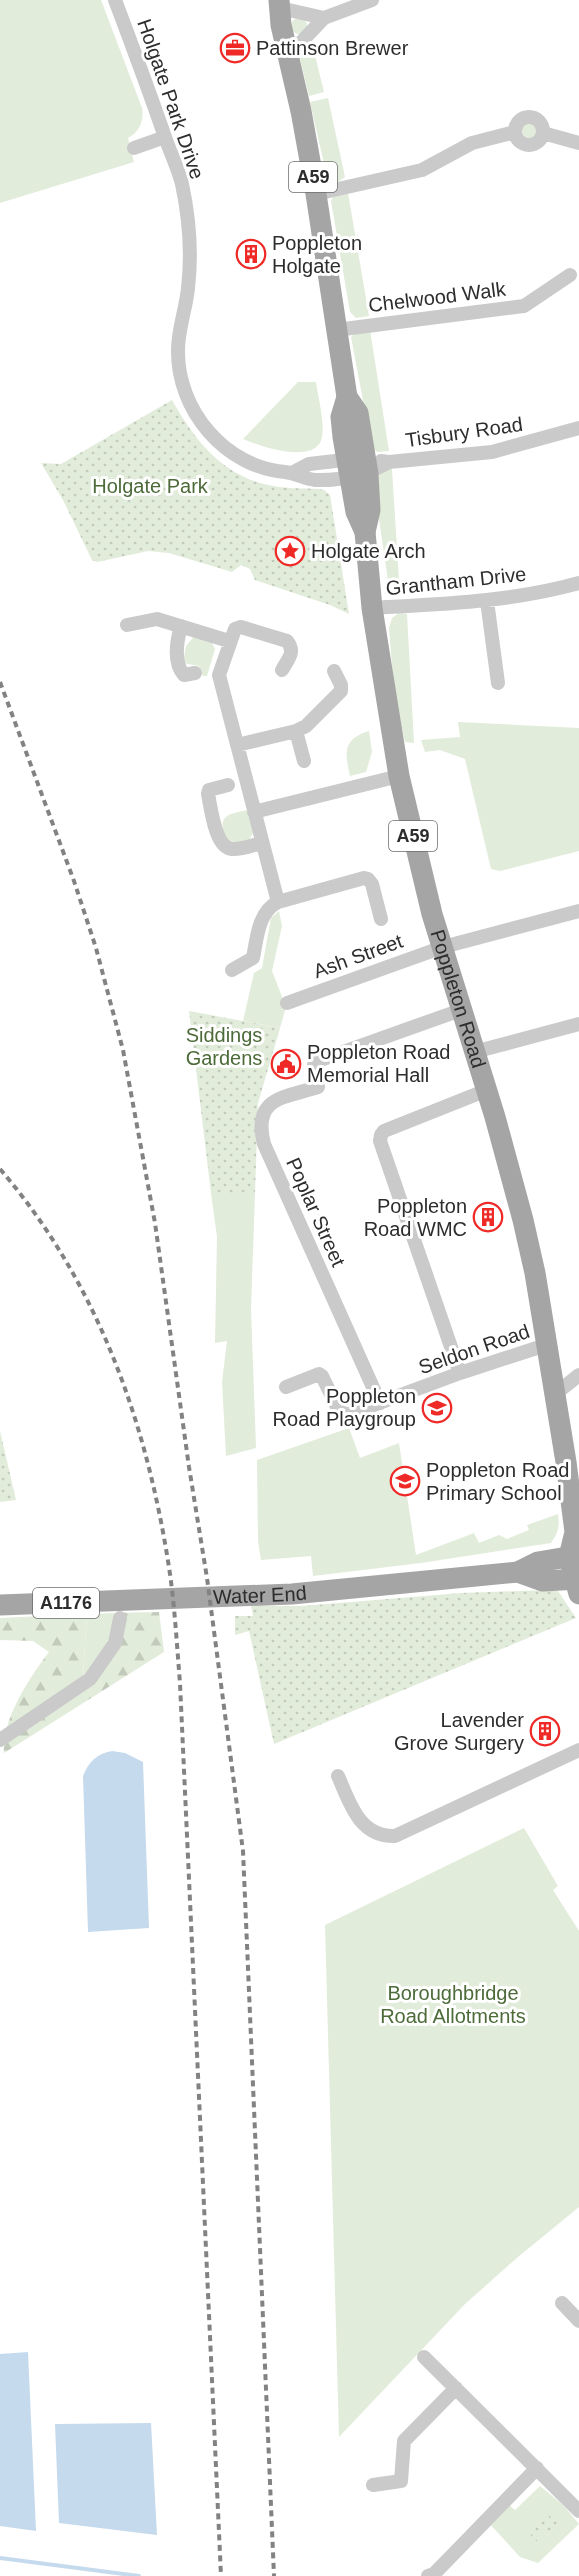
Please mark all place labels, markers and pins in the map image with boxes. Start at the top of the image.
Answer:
office icon: Pattinson Brewer [219,32,251,64]
place label: Pattinson Brewer [256,37,409,59]
place label: Poppleton Holgate [272,232,362,277]
building icon: Poppleton Holgate [235,238,267,270]
place icon: Holgate Arch [274,535,306,567]
place label: Holgate Arch [311,540,426,562]
place label: Poppleton Road Memorial Hall [307,1041,450,1086]
public building icon: Poppleton Road Memorial Hall [270,1048,302,1080]
place label: Poppleton Road WMC [364,1195,467,1240]
building icon: Poppleton Road WMC [472,1201,504,1233]
place label: Poppleton Road Playgroup [273,1385,416,1430]
school or university icon: Poppleton Road Playgroup [421,1392,453,1424]
place label: Poppleton Road Primary School [426,1459,569,1504]
school or university icon: Poppleton Road Primary School [389,1465,421,1497]
place label: Lavender Grove Surgery [394,1709,524,1754]
building icon: Lavender Grove Surgery [529,1715,561,1747]

